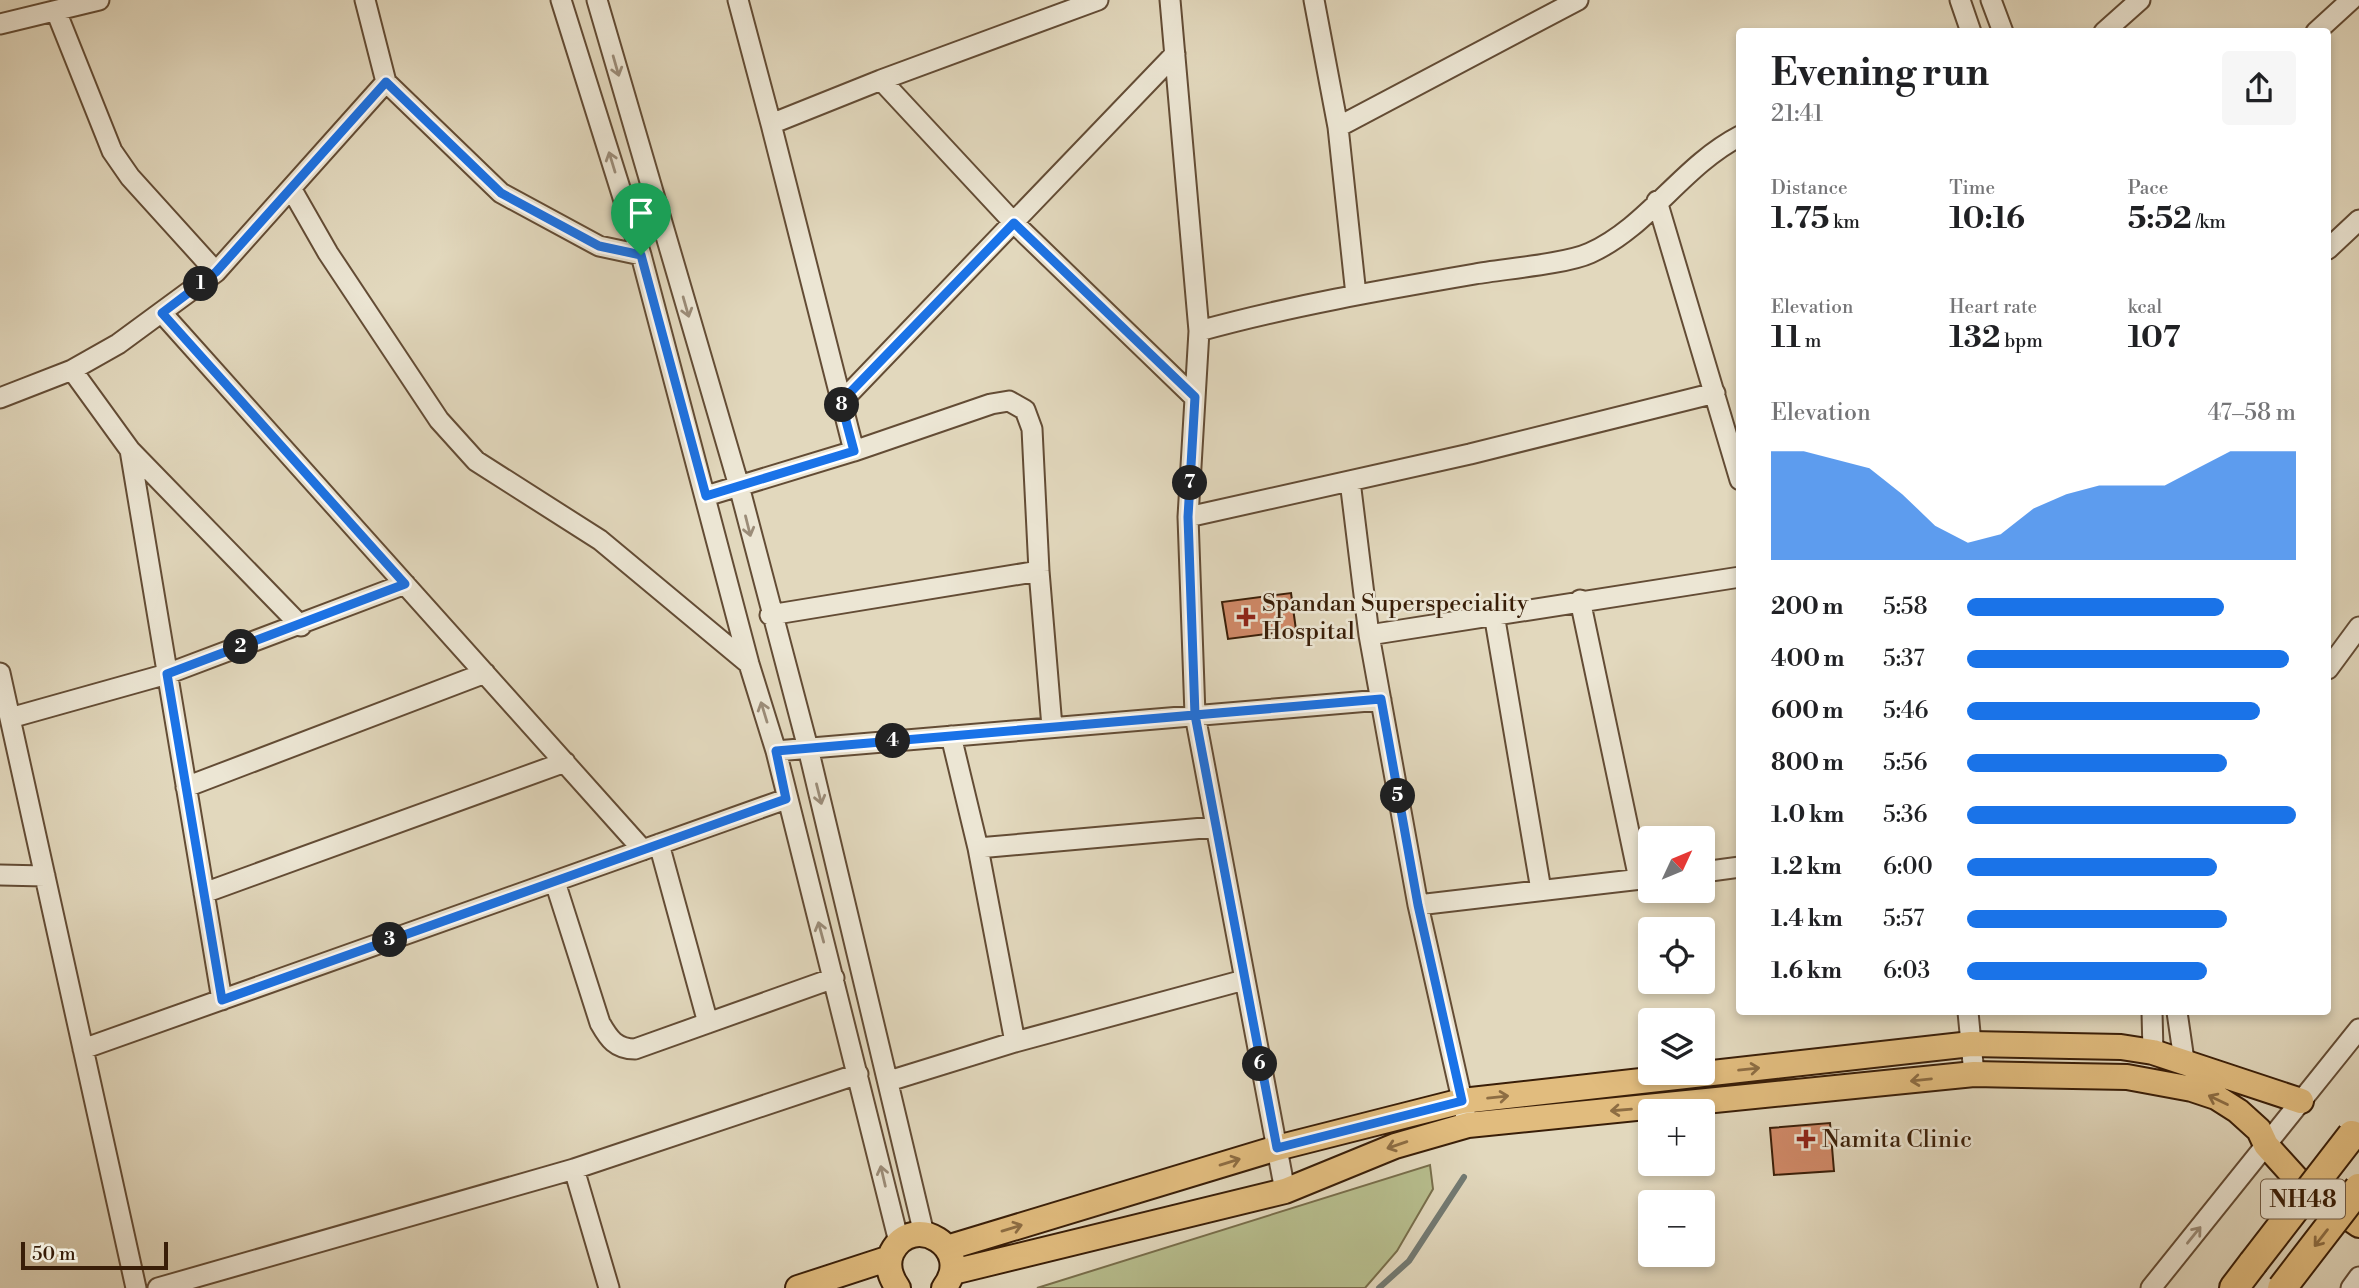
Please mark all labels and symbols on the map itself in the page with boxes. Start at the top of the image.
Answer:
one-way arrow [610,54,623,76]
one-way arrow [604,151,617,173]
pin [611,183,671,255]
pin: 1 [184,266,218,302]
one-way arrow [681,296,694,318]
pin: 8 [824,388,860,422]
pin: 7 [1172,466,1208,500]
one-way arrow [742,514,755,537]
place label: Spandan Superspeciality Hospital [1262,589,1529,647]
marker: Spandan Superspeciality Hospital [1236,607,1256,627]
pin: 2 [224,630,258,664]
one-way arrow [756,701,769,723]
pin: 4 [876,724,910,758]
pin: 5 [1380,778,1416,814]
one-way arrow [813,782,826,805]
north arrow [1638,826,1715,903]
one-way arrow [814,921,827,943]
pin: 3 [372,922,408,958]
pin: 6 [1242,1046,1278,1082]
one-way arrow [1737,1062,1760,1075]
one-way arrow [1910,1073,1933,1086]
one-way arrow [1487,1090,1509,1103]
one-way arrow [2208,1092,2229,1106]
one-way arrow [1610,1104,1633,1117]
place label: Namita Clinic [1822,1125,1972,1155]
marker: Namita Clinic [1796,1129,1816,1149]
one-way arrow [1387,1140,1409,1153]
one-way arrow [1219,1155,1241,1168]
one-way arrow [876,1165,890,1188]
road number: NH48 [2261,1180,2345,1218]
one-way arrow [1001,1221,1023,1234]
one-way arrow [2186,1226,2201,1244]
one-way arrow [2313,1228,2328,1247]
scale bar [21,1239,168,1271]

